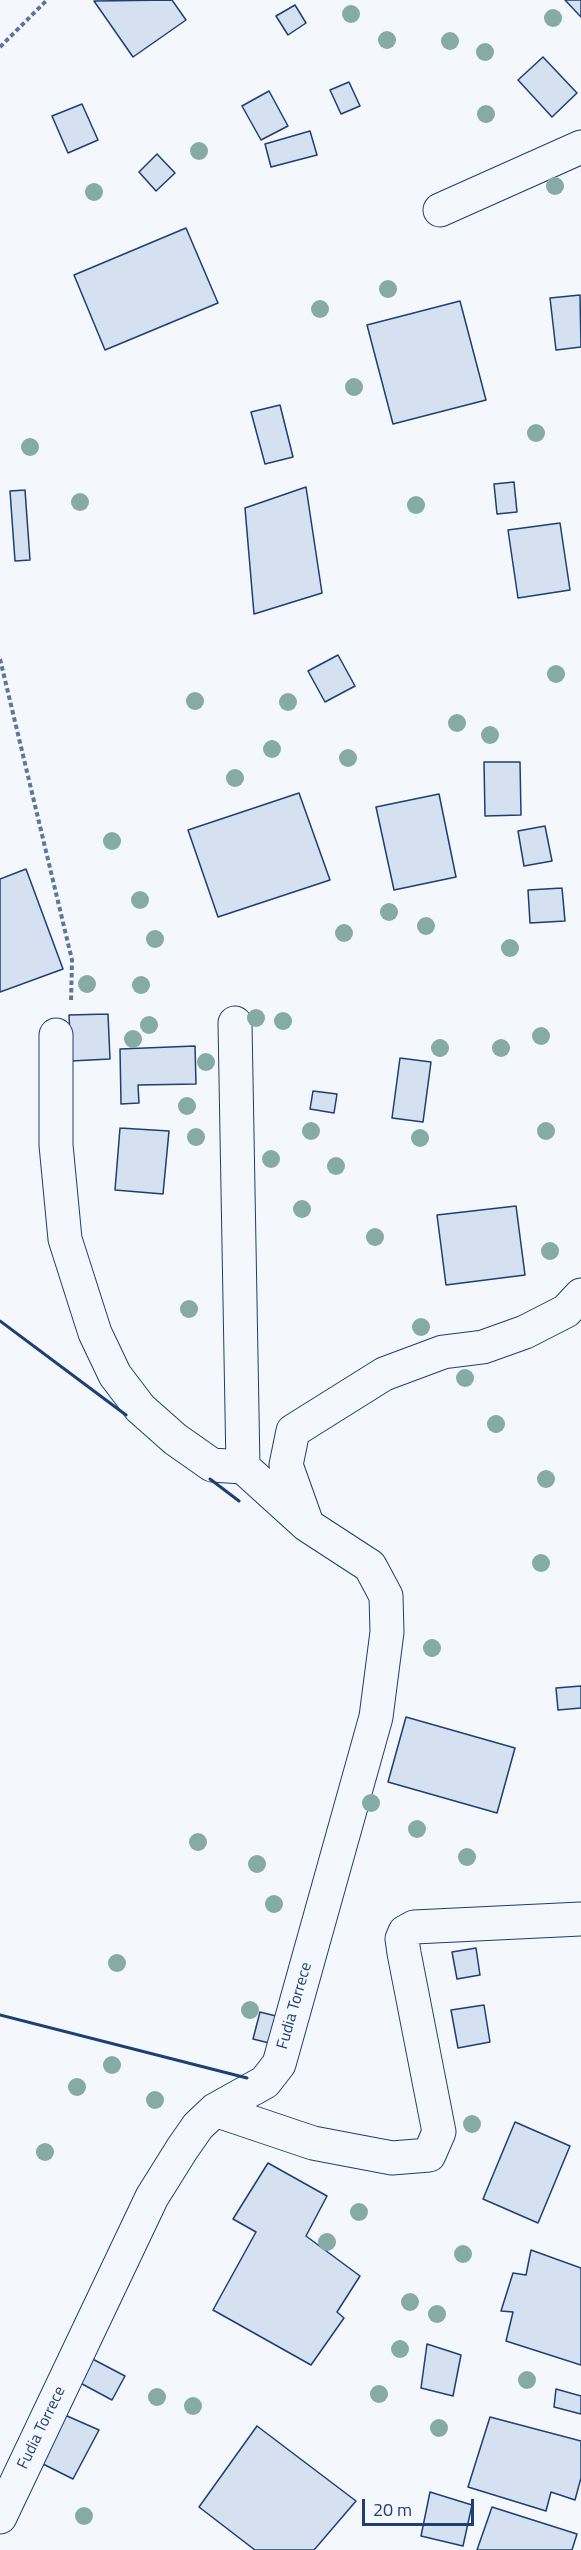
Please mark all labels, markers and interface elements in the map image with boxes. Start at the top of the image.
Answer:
street label: Fudia Torrece [273,1960,317,2052]
street label: Fudia Torrece [14,2384,70,2472]
scale bar [365,2487,478,2525]
text: 20 m [373,2496,412,2523]

